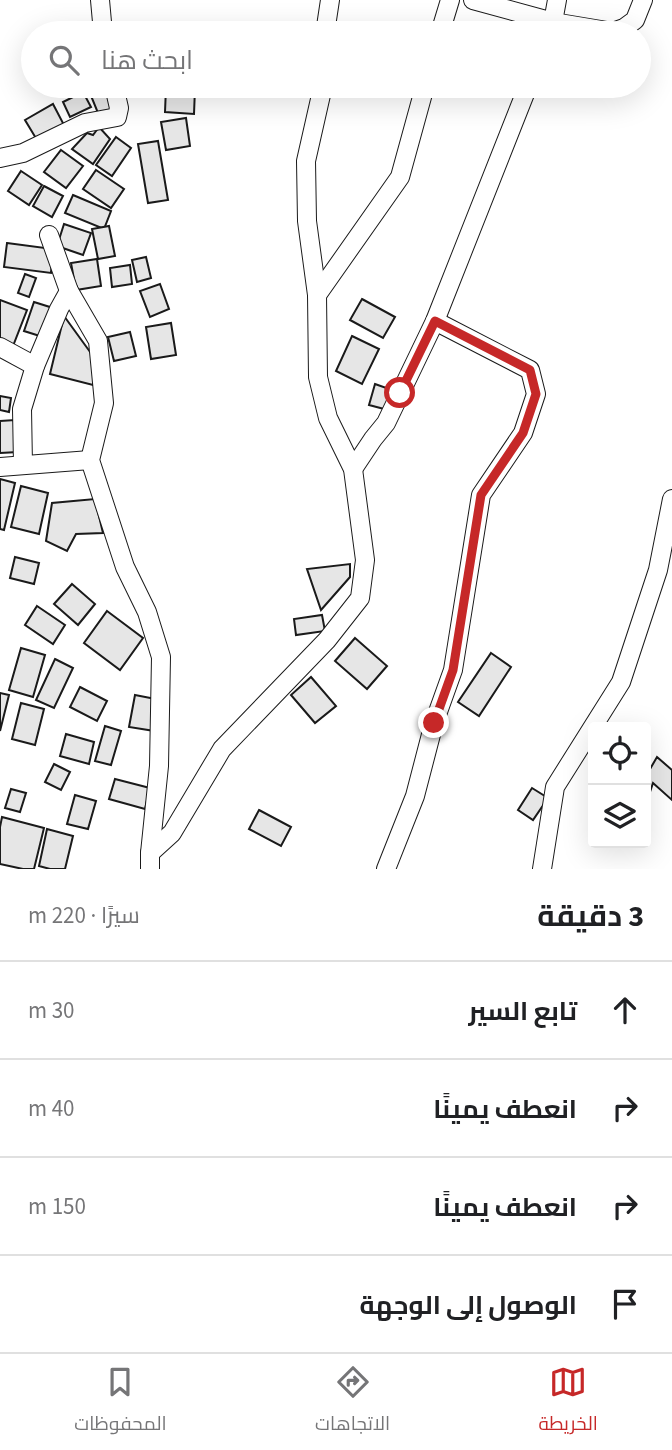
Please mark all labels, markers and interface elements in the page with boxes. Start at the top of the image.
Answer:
search box [21,21,651,98]
icon: search [45,41,83,79]
text: ابحث هنا [101,42,193,79]
route start [384,377,415,408]
route end [418,707,449,738]
map controls [588,722,651,848]
button: locate [588,722,651,785]
button: layers [588,785,651,848]
text: 3 دقيقة [537,895,644,938]
text: سيرًا · 220 m [28,899,140,932]
icon: ahead [606,991,644,1029]
text: تابع السير [468,993,577,1030]
text: 30 m [28,994,75,1027]
icon: right [606,1089,644,1127]
text: انعطف يمينًا [433,1091,577,1128]
text: 40 m [28,1092,75,1125]
icon: right [606,1187,644,1225]
text: انعطف يمينًا [433,1189,577,1226]
text: 150 m [28,1190,86,1223]
icon: arrive [606,1285,644,1323]
text: الوصول إلى الوجهة [359,1287,577,1324]
tab: المحفوظات [74,1363,167,1441]
tab: الاتجاهات [315,1363,390,1441]
tab: الخريطة [539,1363,598,1441]

